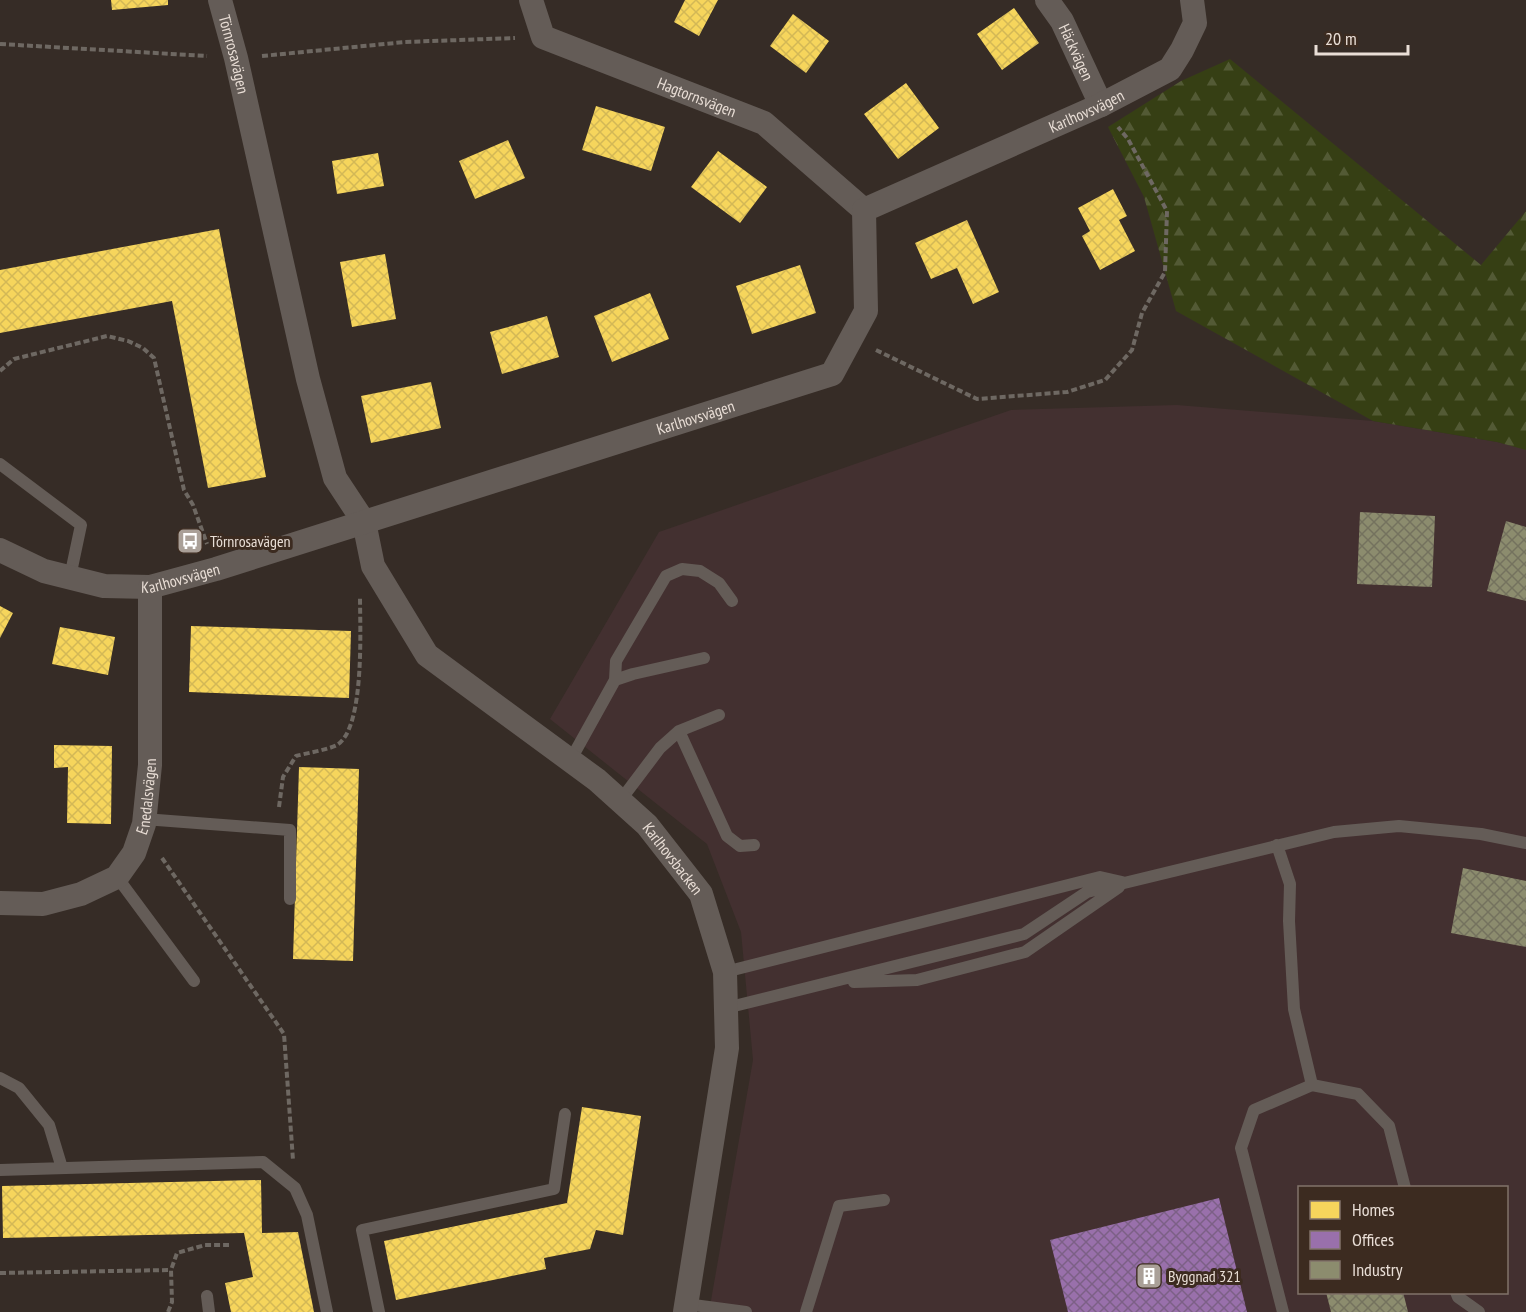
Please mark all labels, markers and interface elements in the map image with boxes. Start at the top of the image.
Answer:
street label: Törnrosavägen [215,12,254,95]
scale bar [1316,18,1408,56]
street label: Häckvägen [1055,21,1098,83]
text: 20 m [1325,27,1357,50]
street label: Hagtornsvägen [654,72,739,121]
street label: Karlhovsvägen [1045,85,1127,137]
street label: Karlhovsvägen [654,395,737,439]
bus stop icon: Törnrosavägen [175,526,205,556]
place label: Törnrosavägen [210,531,291,551]
street label: Karlhovsvägen [141,558,222,597]
street label: Enedalsvägen [131,758,160,837]
street label: Karlhovsbacken [639,818,708,898]
legend [1298,1186,1508,1294]
text: Homes [1352,1198,1395,1221]
text: Offices [1352,1228,1394,1251]
text: Industry [1352,1258,1403,1281]
building icon: Byggnad 321 [1134,1261,1164,1291]
place label: Byggnad 321 [1168,1266,1241,1286]

